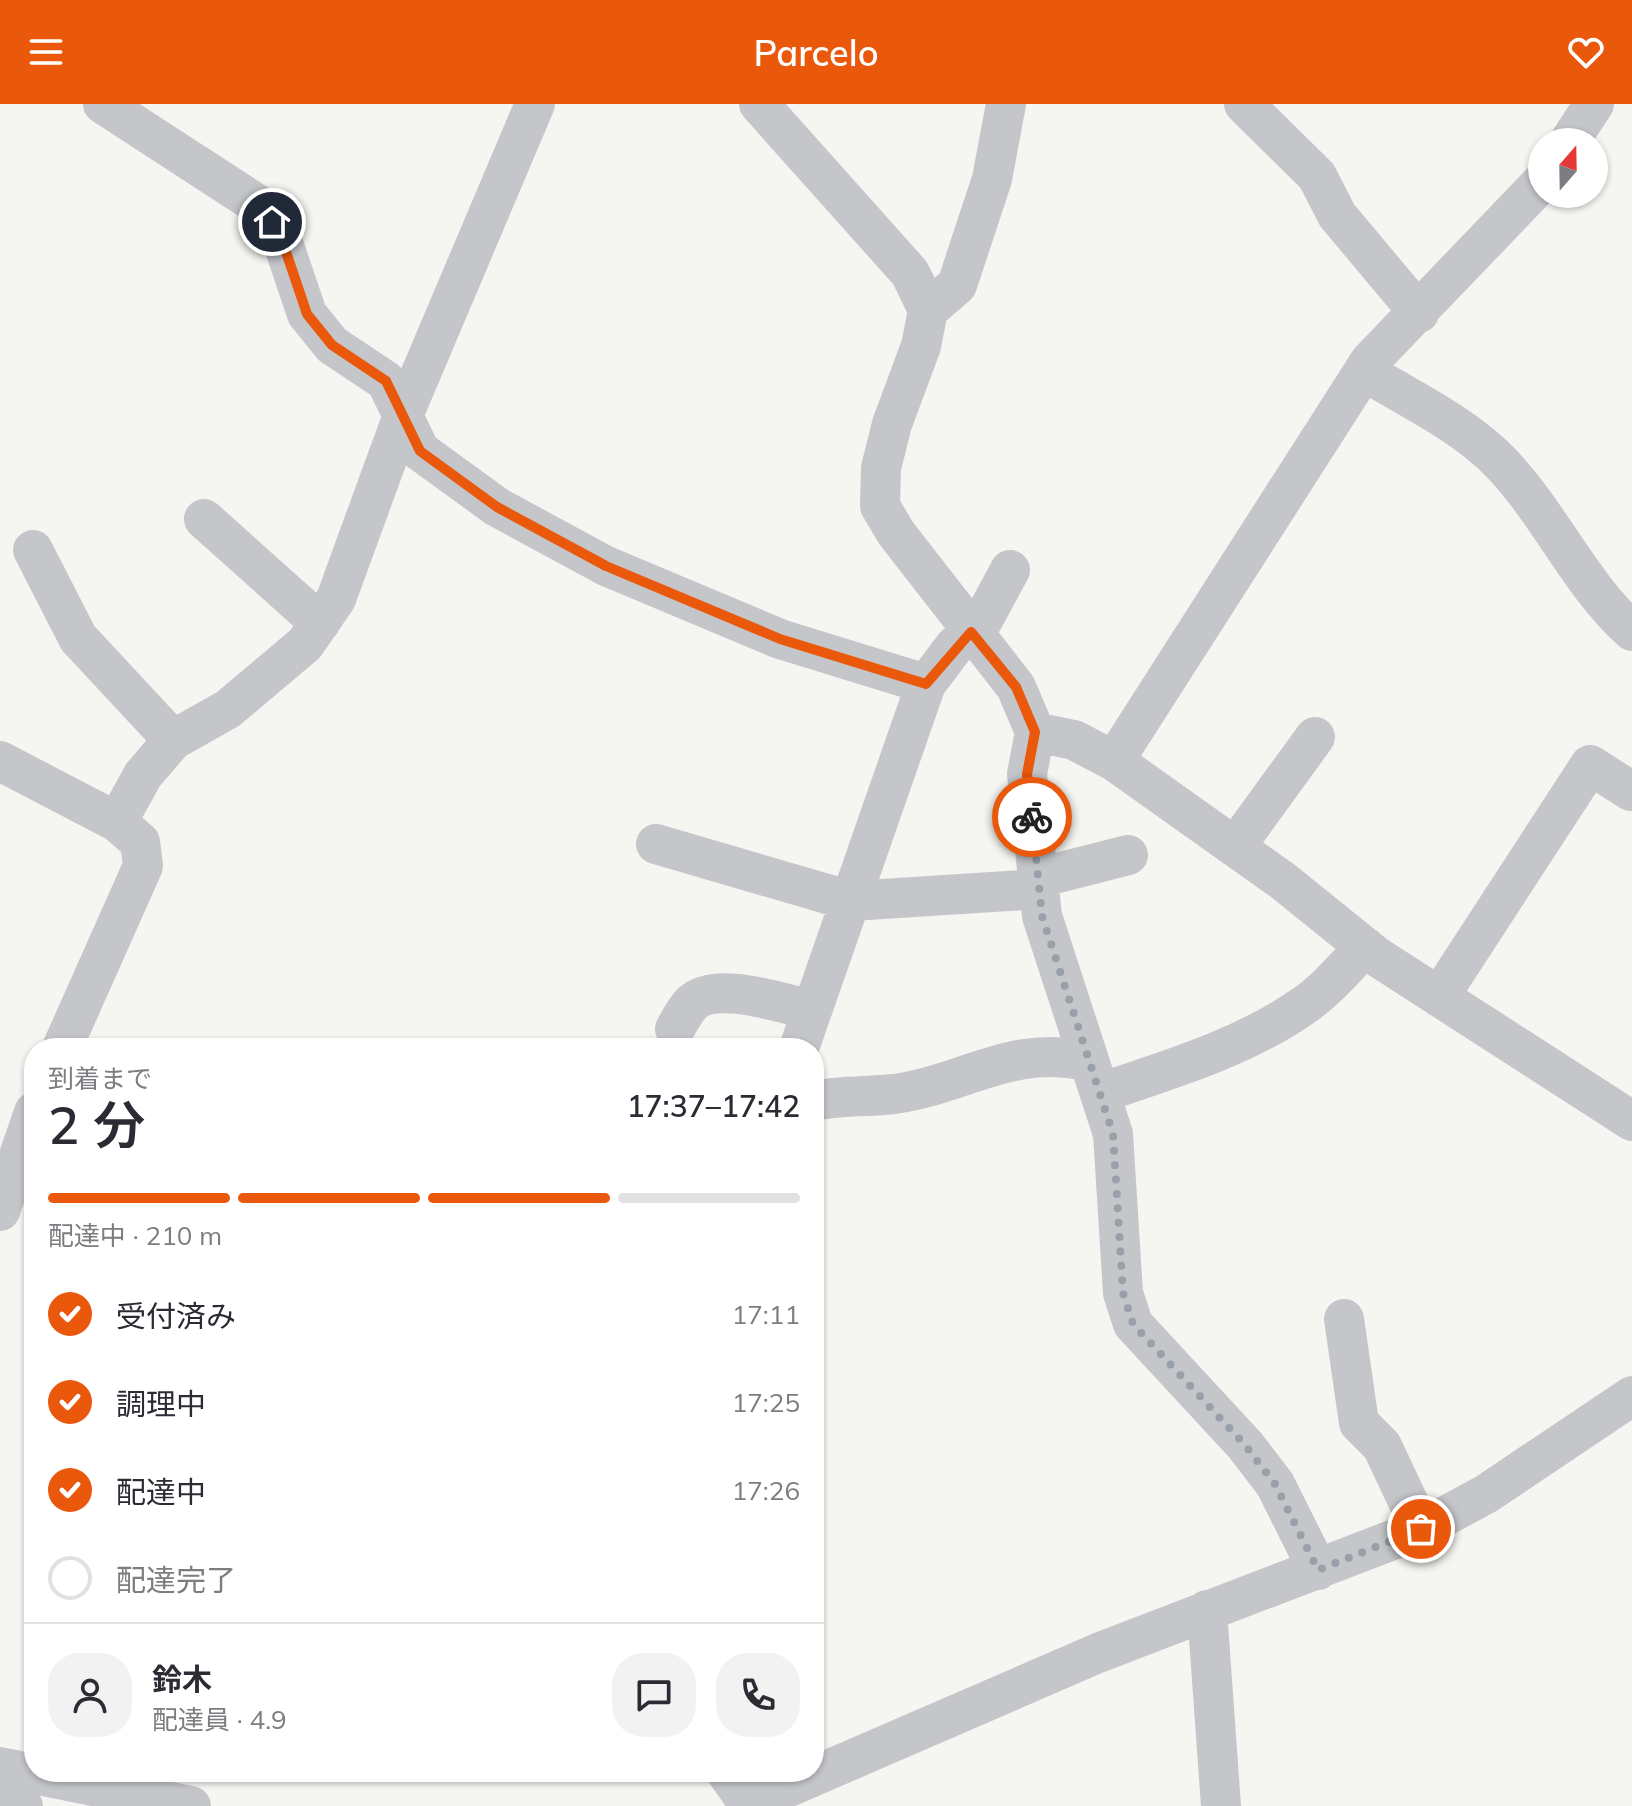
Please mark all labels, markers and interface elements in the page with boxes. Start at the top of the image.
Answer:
icon: menu [24,30,68,74]
text: Parcelo [753,30,879,75]
icon: heart [1564,30,1608,74]
north arrow [1528,128,1608,208]
map controls [1528,128,1608,208]
pin [238,188,306,256]
icon: home [250,200,294,244]
courier [992,777,1072,857]
icon: bike [1010,795,1054,839]
text: 到着まで [48,1062,152,1095]
text: 17:37–17:42 [627,1087,800,1125]
text: 2 分 [48,1092,145,1157]
text: 配達中 · 210 m [48,1219,222,1252]
icon: check [48,1292,92,1336]
text: 受付済み [116,1297,236,1335]
text: 17:11 [732,1298,800,1331]
icon: check [48,1380,92,1424]
text: 調理中 [116,1385,206,1423]
text: 17:25 [732,1386,800,1419]
icon: check [48,1468,92,1512]
text: 配達中 [116,1473,206,1511]
text: 17:26 [732,1474,800,1507]
pin [1387,1495,1455,1563]
icon: bag [1399,1507,1443,1551]
text: 配達完了 [116,1561,236,1599]
button: person [48,1653,132,1737]
button: chat [612,1653,696,1737]
button: phone [716,1653,800,1737]
text: 鈴木 [152,1660,212,1698]
text: 配達員 · 4.9 [152,1703,287,1736]

